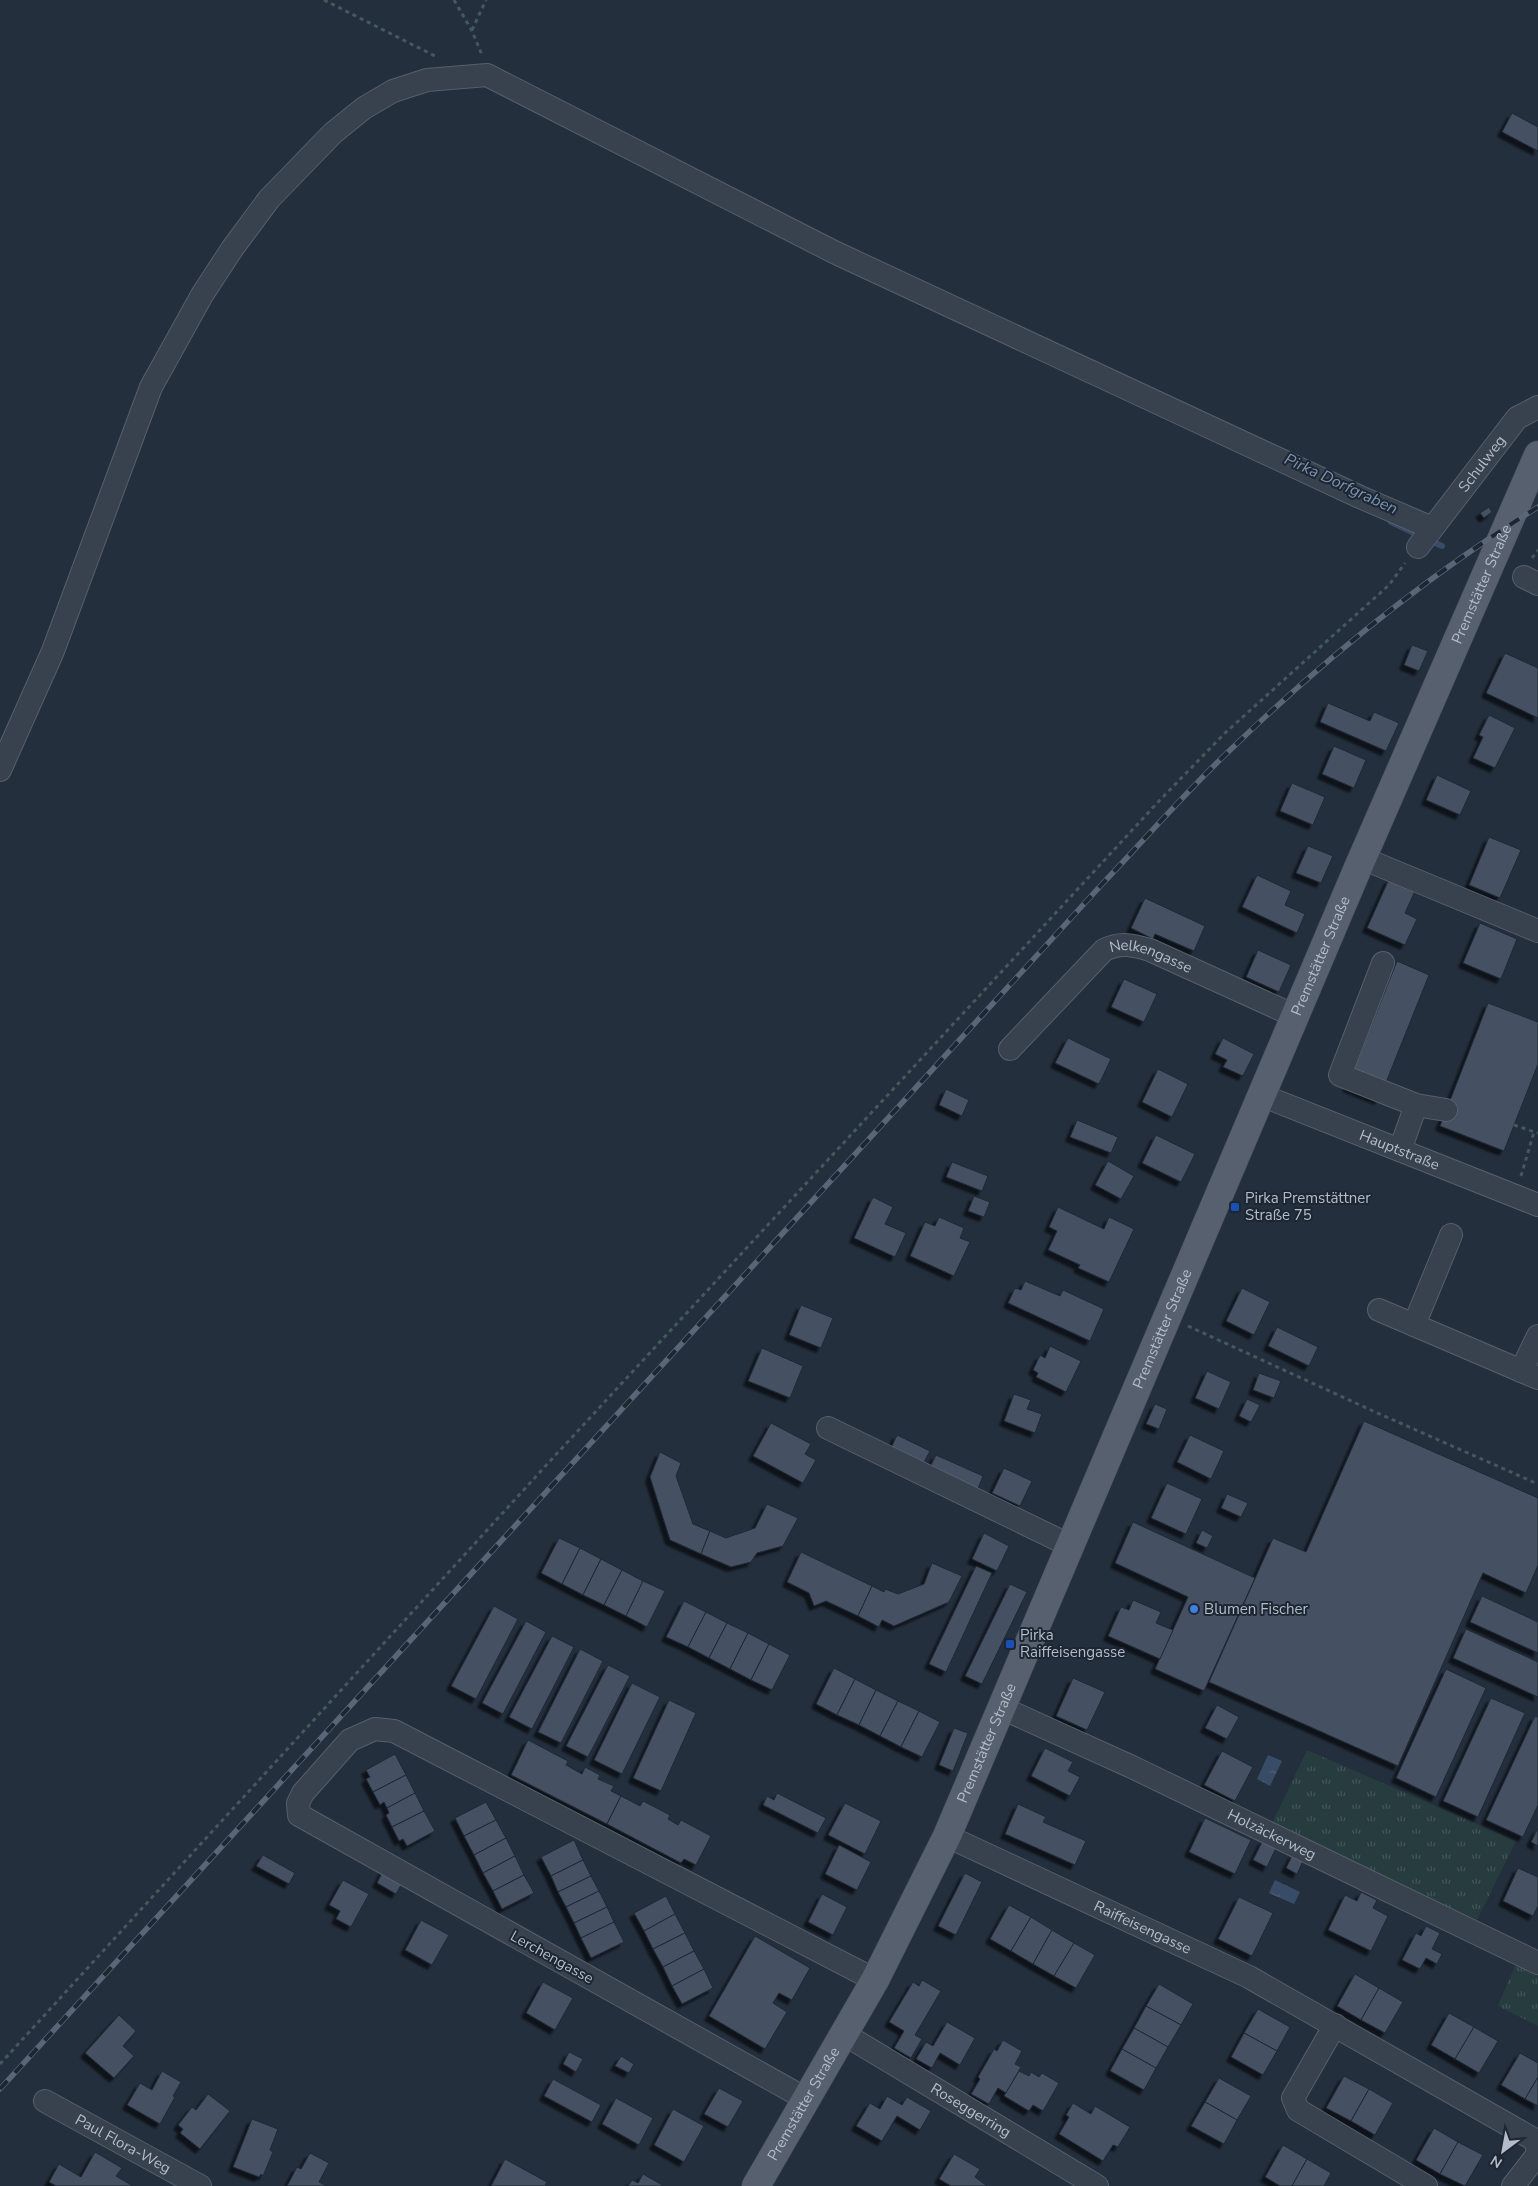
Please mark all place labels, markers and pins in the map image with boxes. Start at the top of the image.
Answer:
place label: Pirka Premstättner Straße 75 [1245,1188,1371,1225]
marker: Pirka Premstättner Straße 75 [1229,1201,1241,1213]
place label: Blumen Fischer [1204,1599,1309,1619]
marker: Blumen Fischer [1188,1603,1200,1615]
place label: Pirka Raiffeisengasse [1020,1625,1125,1662]
marker: Pirka Raiffeisengasse [1004,1638,1016,1650]

